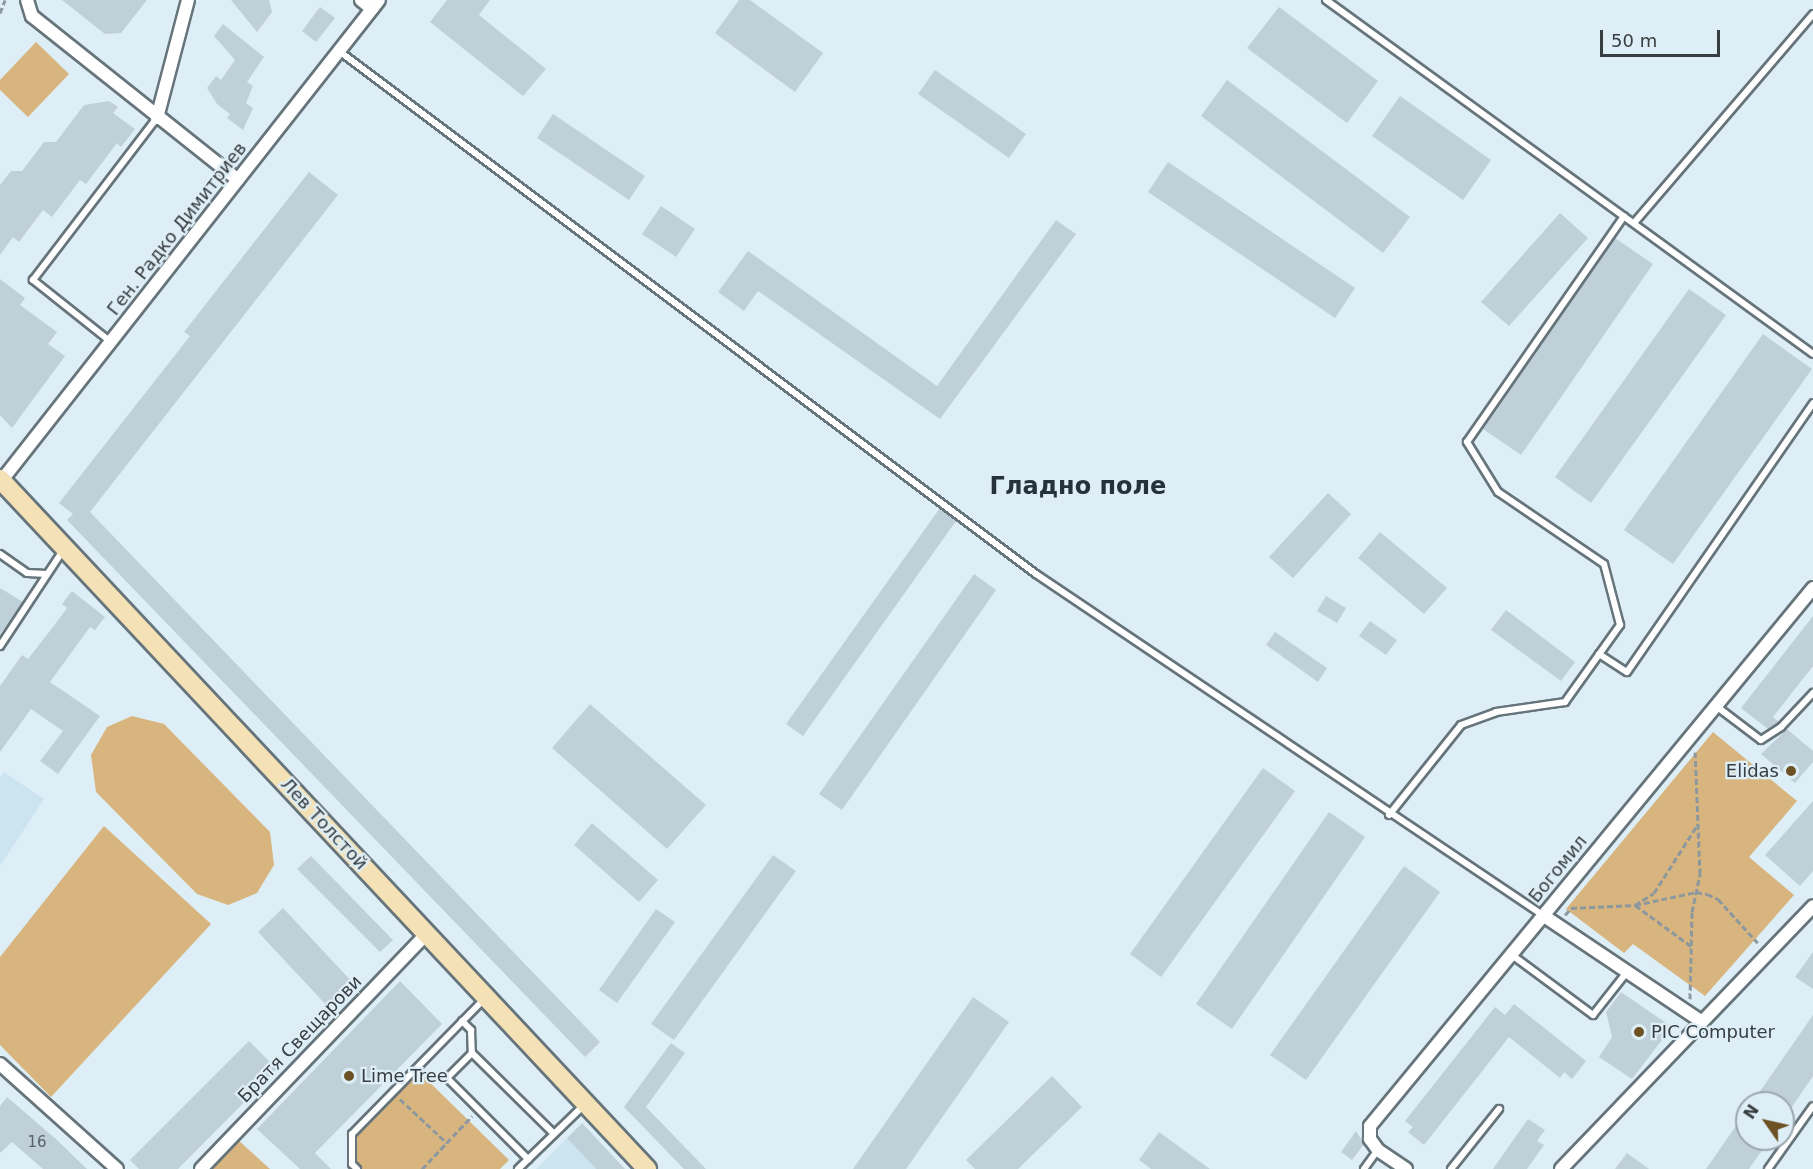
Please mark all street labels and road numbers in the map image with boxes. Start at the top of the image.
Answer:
street label: Ген. Радко Димитриев [103,138,251,320]
street label: Лев Толстой [276,774,372,874]
street label: Богомил [1524,831,1592,907]
street label: Братя Свещарови [234,971,366,1107]

